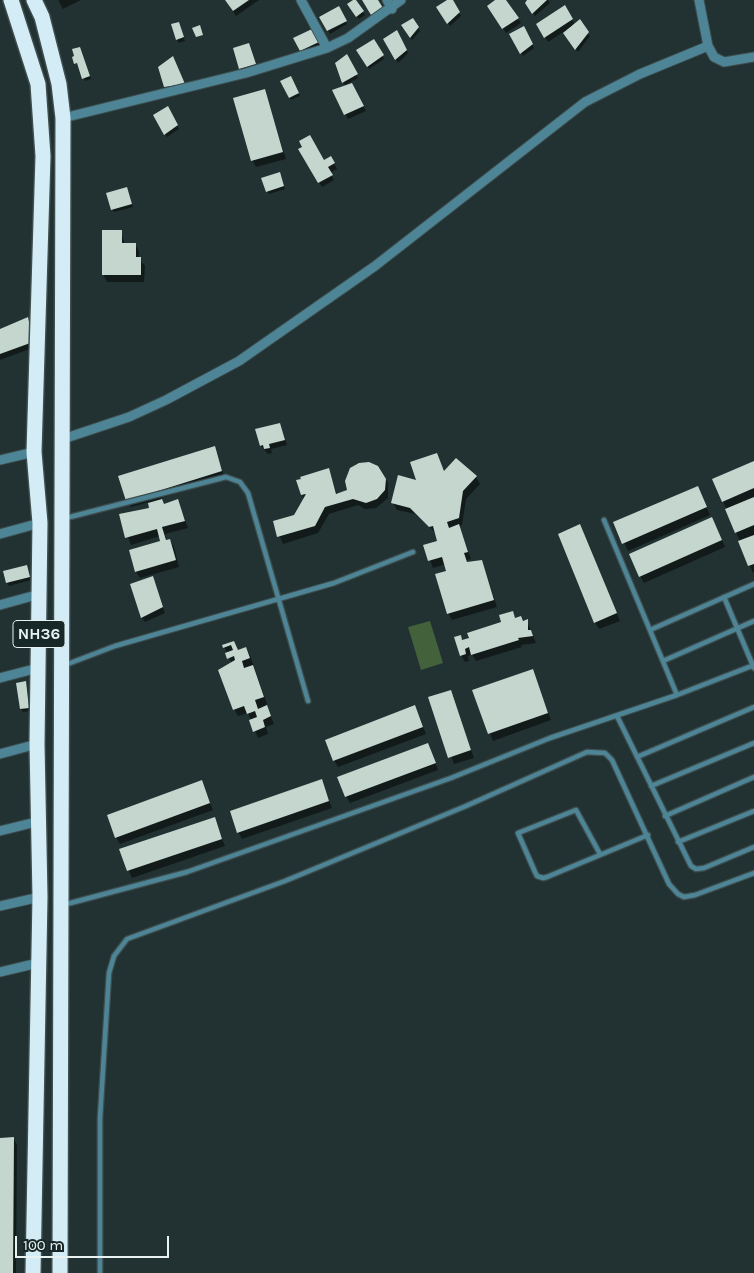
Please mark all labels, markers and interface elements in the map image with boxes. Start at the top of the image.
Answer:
road number: NH36 [13,620,65,648]
scale bar [18,1226,171,1258]
text: 100 m [23,1236,63,1254]

